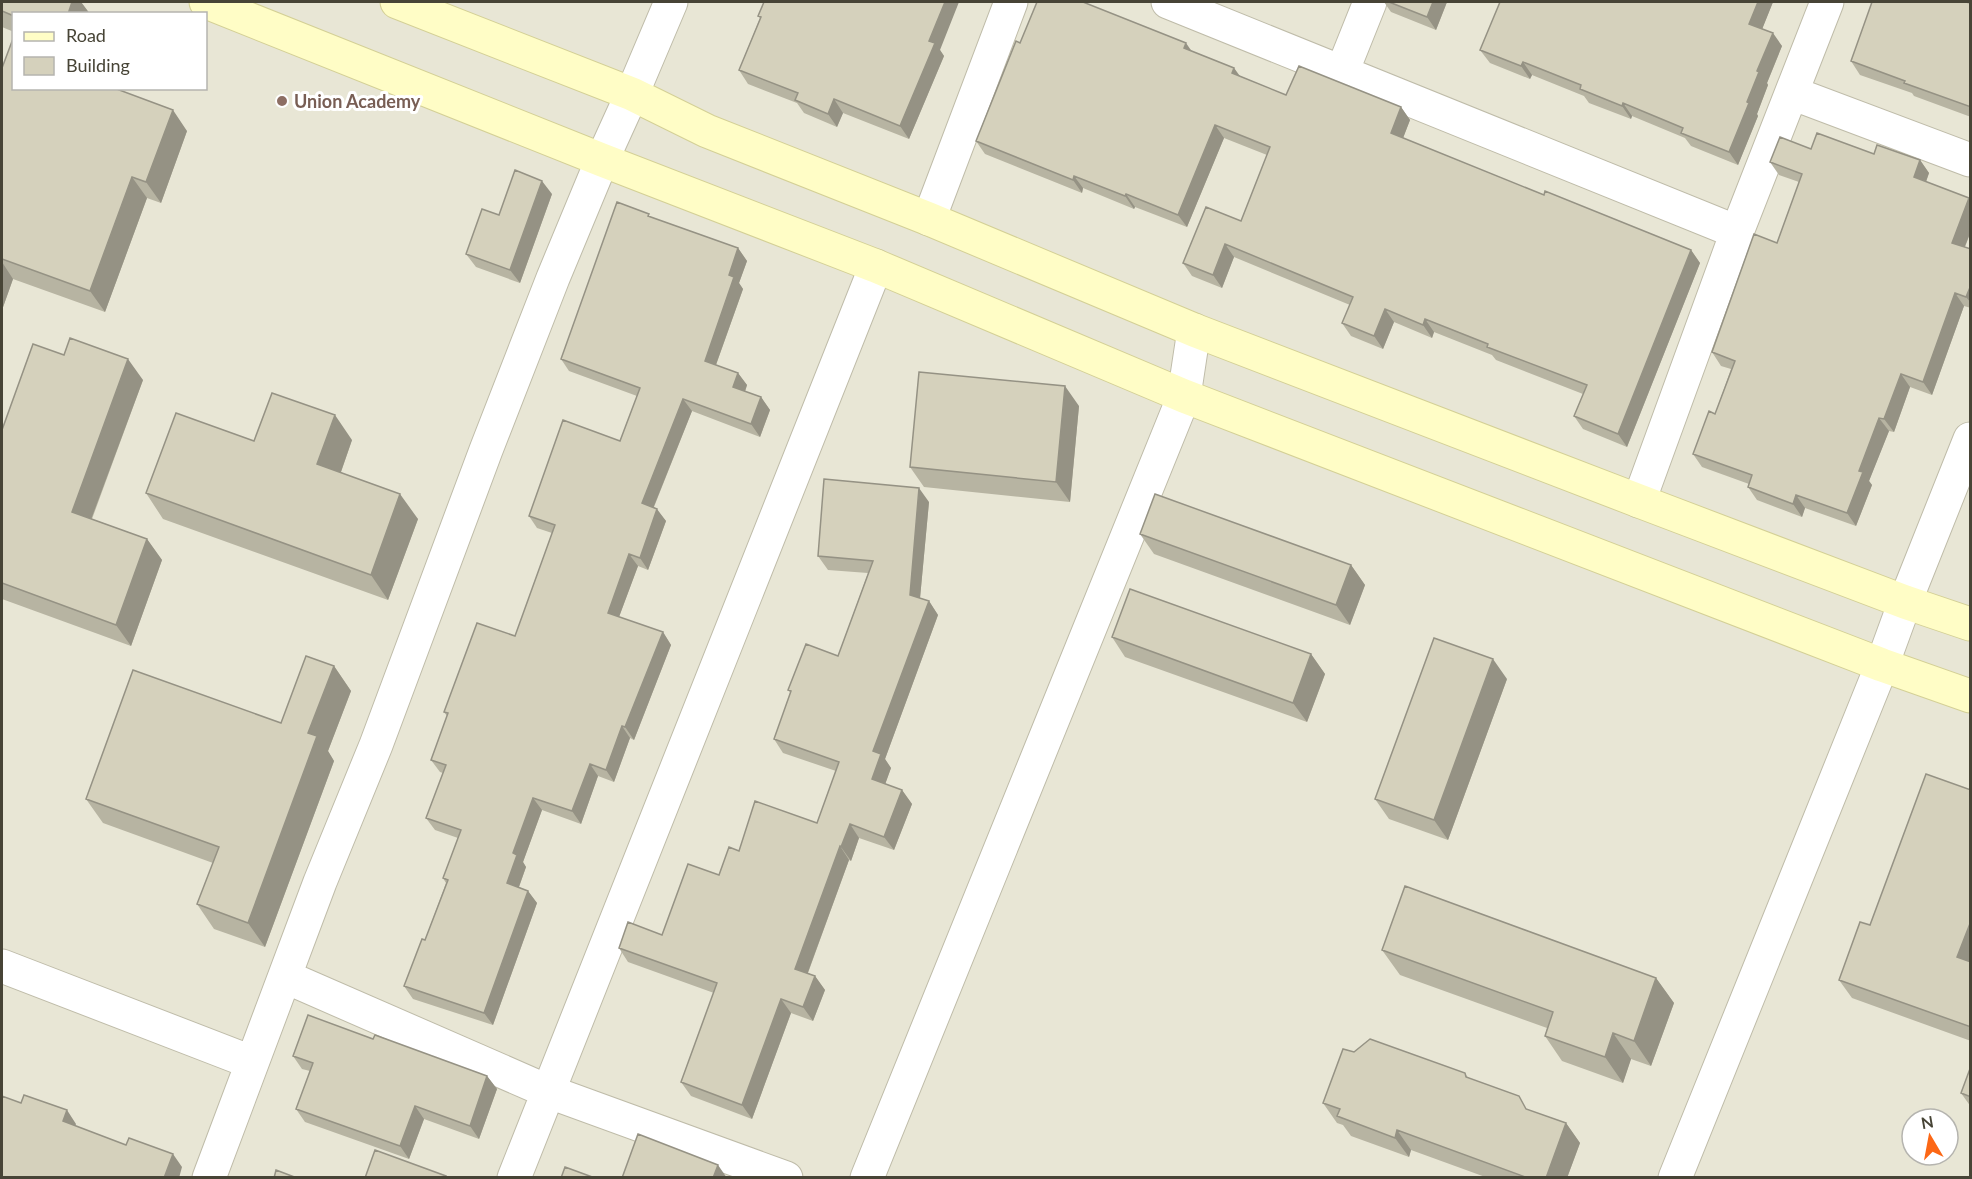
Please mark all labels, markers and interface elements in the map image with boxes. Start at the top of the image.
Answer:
legend [12,12,207,90]
text: Road [66,24,106,46]
text: Building [66,54,130,76]
place label: Union Academy [294,90,421,112]
marker: Union Academy [275,94,289,108]
north arrow [1900,1107,1960,1167]
text: N [1920,1111,1935,1132]

